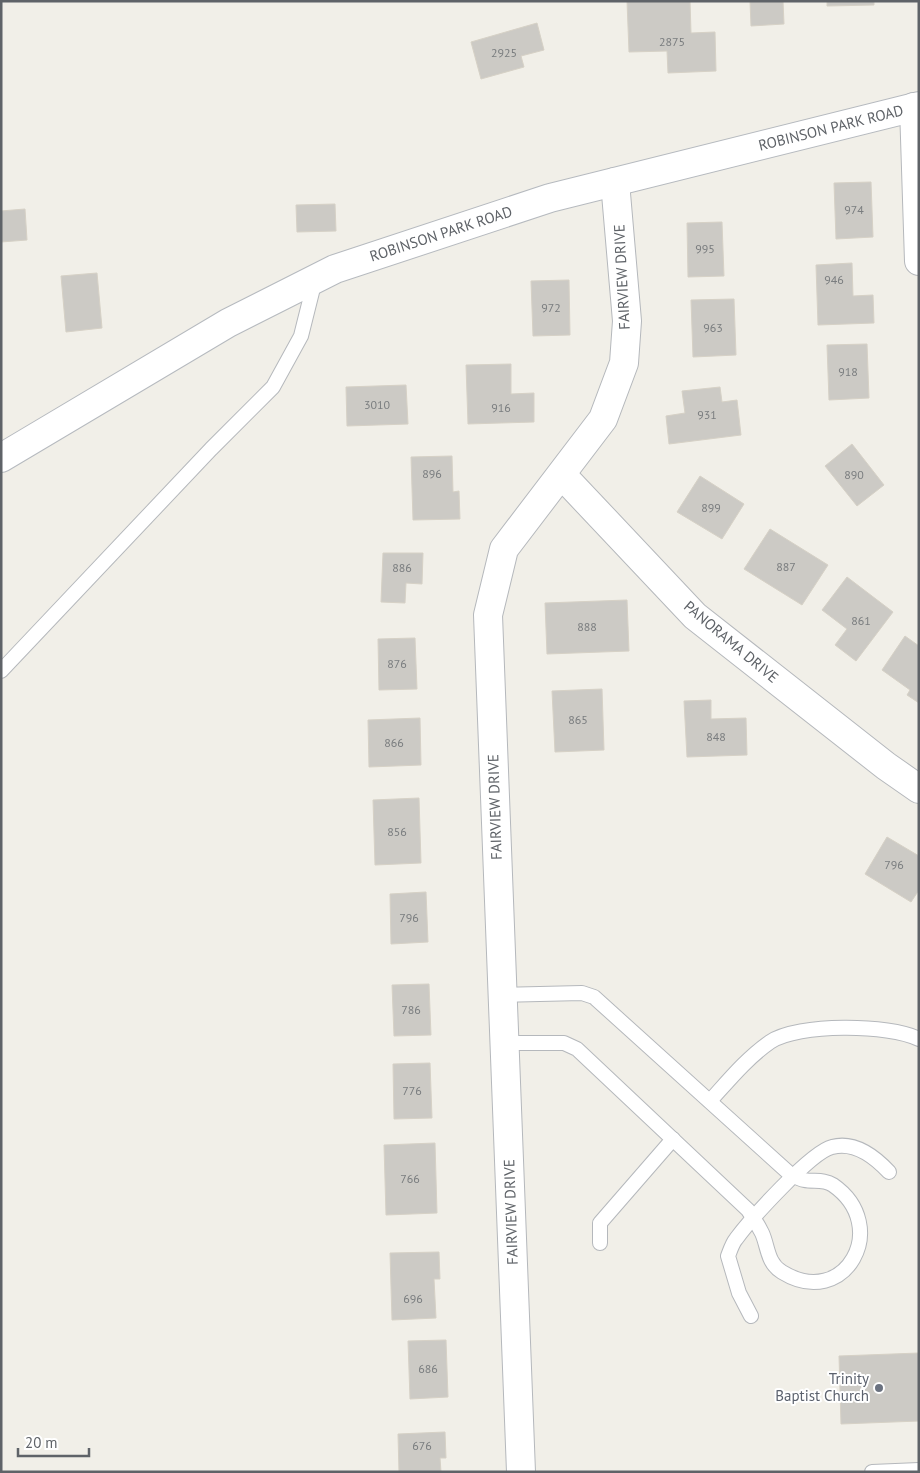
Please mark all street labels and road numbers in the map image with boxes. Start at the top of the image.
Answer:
street label: ROBINSON PARK ROAD [756,100,905,155]
street label: ROBINSON PARK ROAD [367,202,514,266]
street label: FAIRVIEW DRIVE [609,224,634,330]
street label: PANORAMA DRIVE [680,597,782,687]
street label: FAIRVIEW DRIVE [483,754,506,860]
street label: FAIRVIEW DRIVE [499,1159,522,1265]

